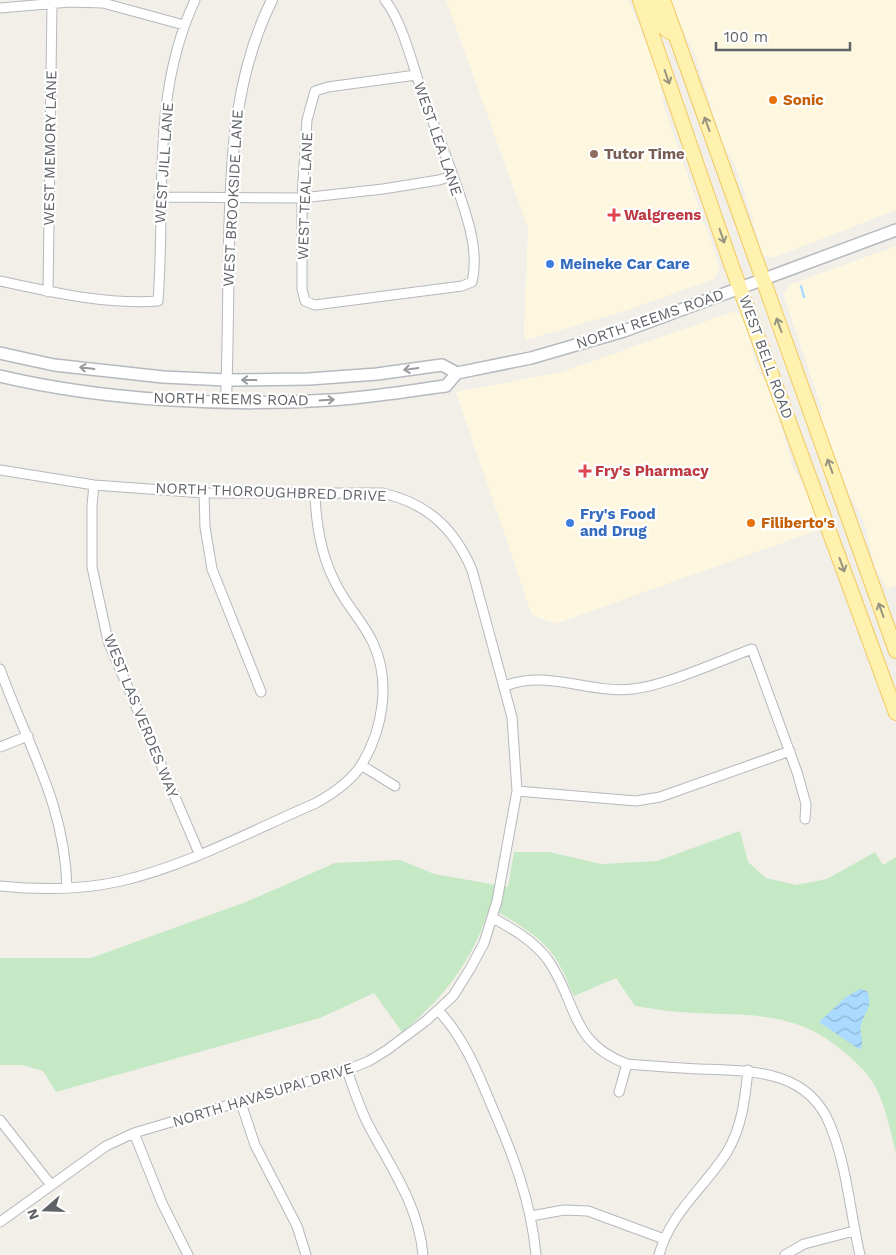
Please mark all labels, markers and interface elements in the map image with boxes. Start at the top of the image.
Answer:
scale bar [716,20,850,52]
text: 100 m [724,28,768,46]
one-way arrow [663,68,672,84]
street label: WEST MEMORY LANE [40,70,60,226]
street label: WEST LEA LANE [410,80,466,198]
place label: Sonic [783,91,824,109]
marker: Sonic [767,94,779,106]
street label: WEST JILL LANE [151,102,177,224]
street label: WEST BROOKSIDE LANE [219,109,247,287]
one-way arrow [702,116,711,132]
street label: WEST TEAL LANE [294,132,316,260]
place label: Tutor Time [604,145,685,163]
marker: Tutor Time [588,148,600,160]
place label: Walgreens [624,206,701,224]
marker: Walgreens [608,209,620,221]
one-way arrow [718,228,727,243]
place label: Meineke Car Care [560,255,690,273]
marker: Meineke Car Care [544,258,556,270]
street label: NORTH REEMS ROAD [574,285,726,353]
street label: WEST BELL ROAD [735,293,797,421]
one-way arrow [774,317,783,333]
one-way arrow [79,363,95,373]
one-way arrow [403,365,419,375]
one-way arrow [241,375,258,385]
street label: NORTH REEMS ROAD [153,389,309,409]
one-way arrow [319,396,335,405]
one-way arrow [825,459,834,474]
place label: Fry's Pharmacy [595,462,709,480]
marker: Fry's Pharmacy [579,465,591,477]
street label: NORTH THOROUGHBRED DRIVE [155,479,387,505]
place label: Fry's Food and Drug [580,505,656,540]
place label: Filiberto's [761,514,835,532]
marker: Fry's Food and Drug [564,517,576,529]
marker: Filiberto's [745,517,757,529]
one-way arrow [838,556,847,572]
one-way arrow [876,603,885,618]
street label: WEST LAS VERDES WAY [100,631,182,801]
street label: NORTH HAVASUPAI DRIVE [170,1059,356,1131]
north arrow [20,1185,70,1235]
text: N [23,1207,42,1222]

